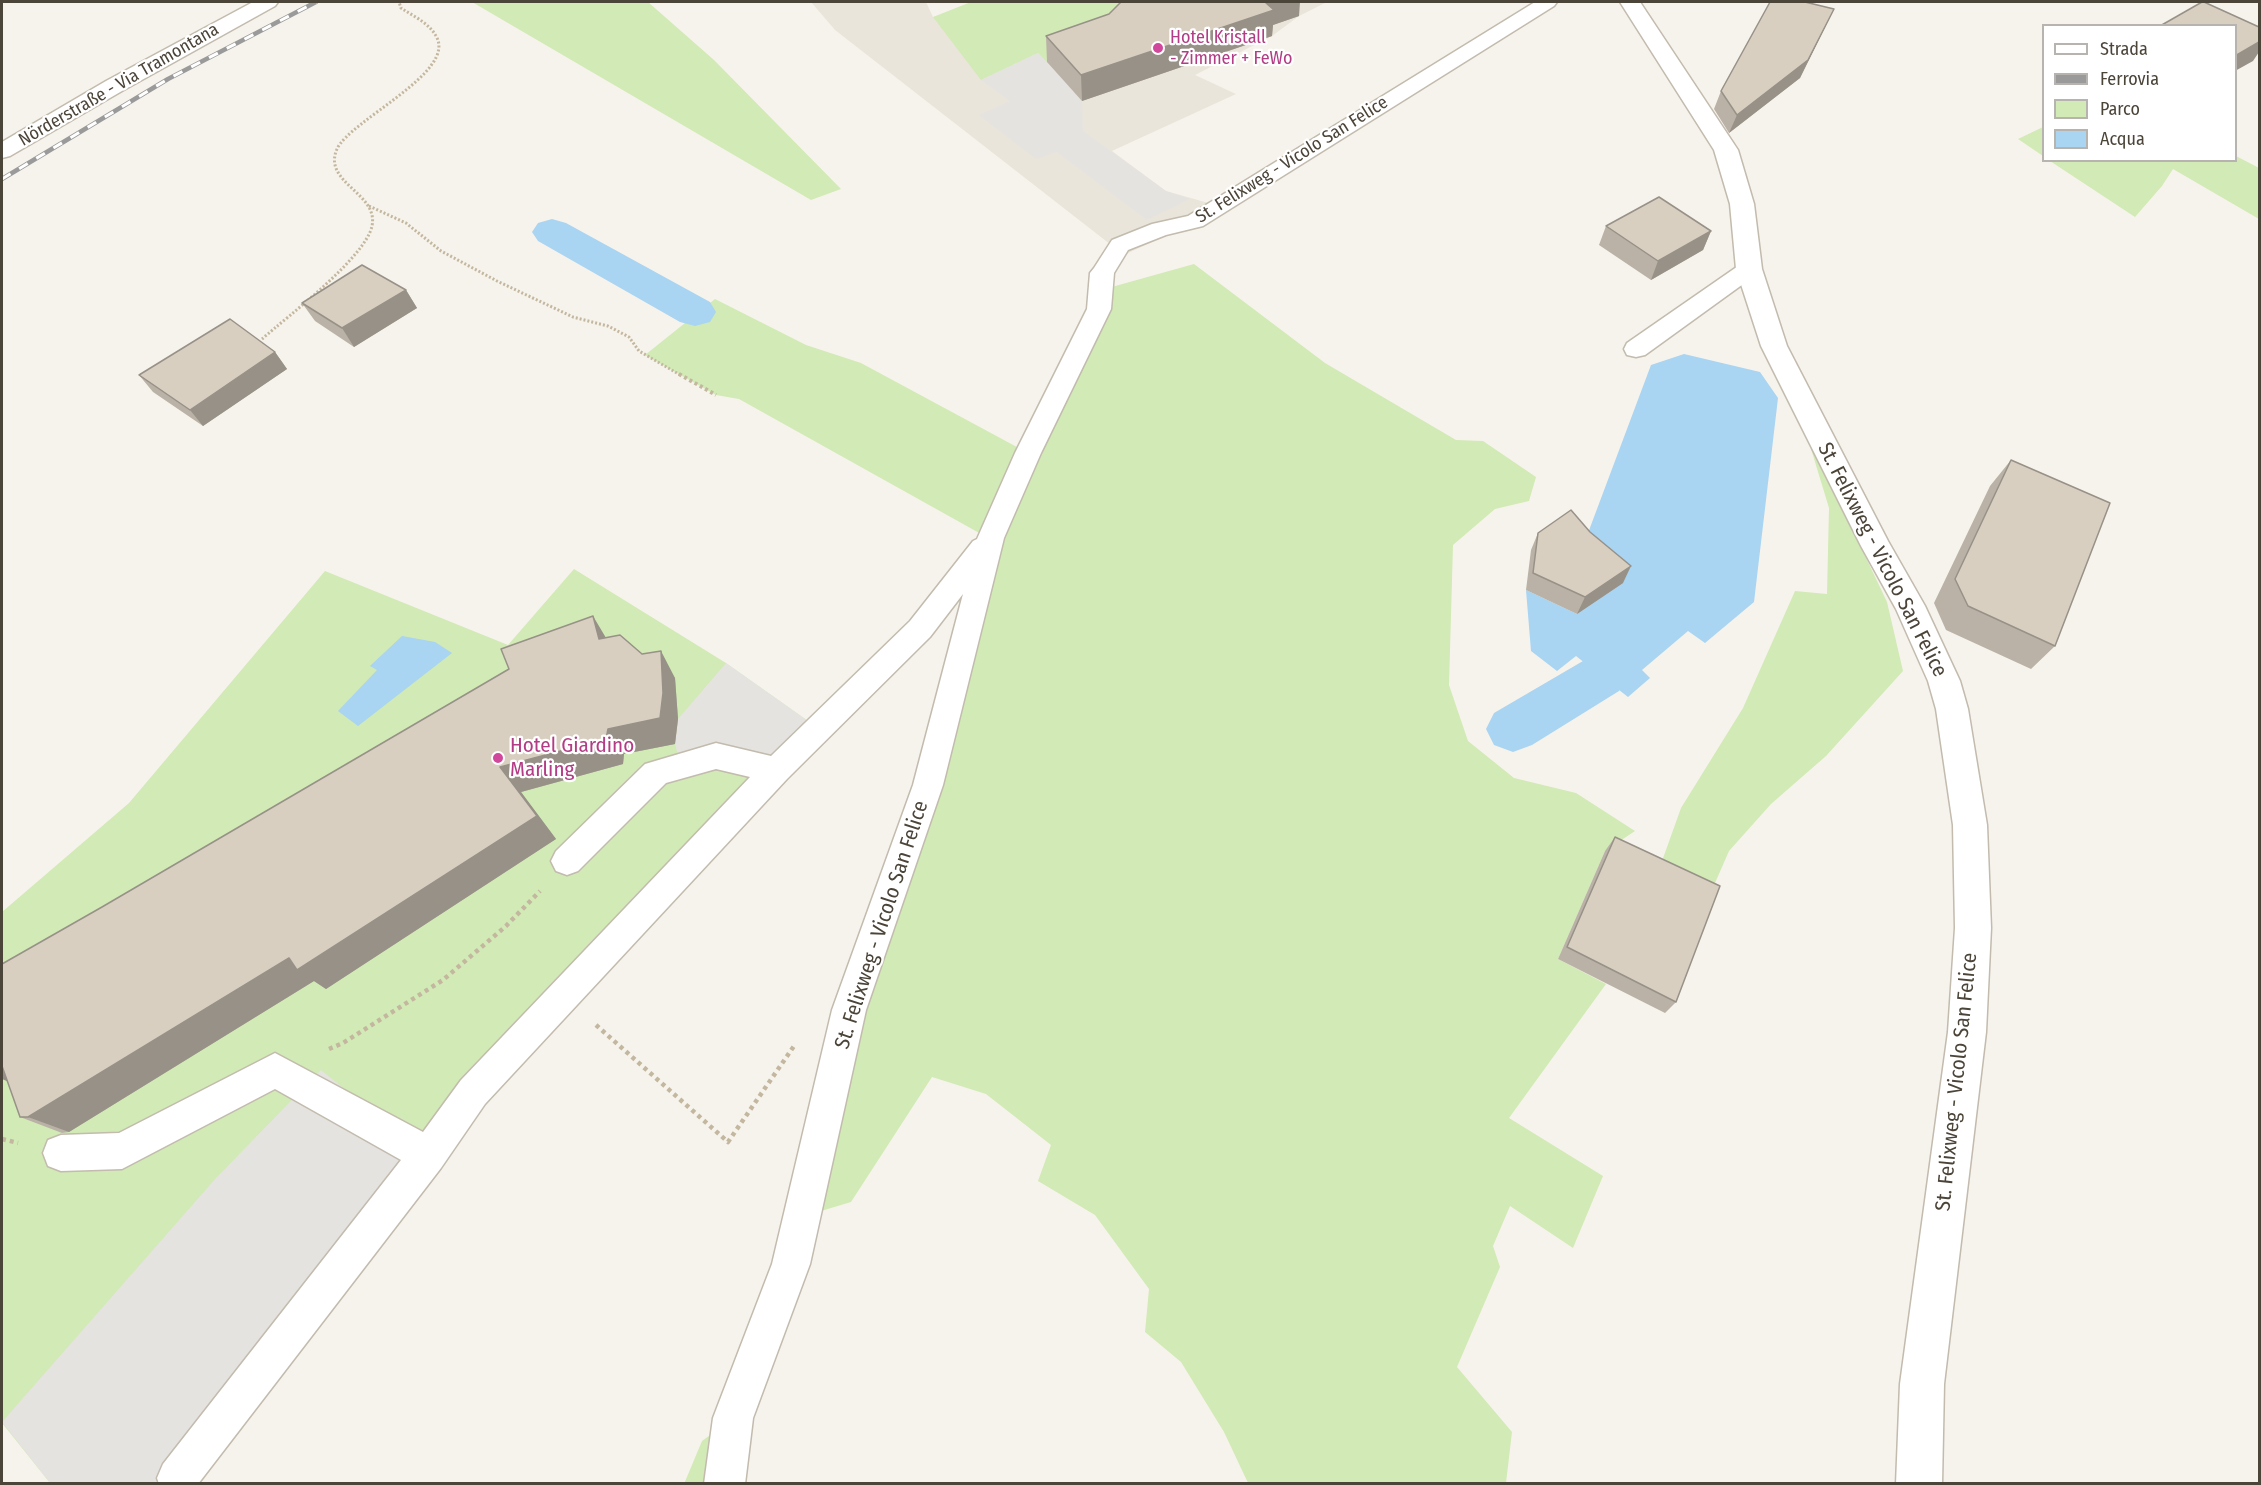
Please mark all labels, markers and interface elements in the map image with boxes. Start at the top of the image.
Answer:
street label: Nörderstraße - Via Tramontana [15,19,223,151]
legend [2042,24,2237,162]
place label: Hotel Kristall - Zimmer + FeWo [1170,27,1292,70]
text: Strada [2100,38,2148,60]
marker: Hotel Kristall - Zimmer + FeWo [1151,41,1165,55]
text: Ferrovia [2100,68,2159,90]
street label: St. Felixweg - Vicolo San Felice [1192,92,1392,228]
text: Parco [2100,98,2140,120]
text: Acqua [2100,128,2145,150]
street label: St. Felixweg - Vicolo San Felice [1812,439,1952,681]
place label: Hotel Giardino Marling [510,733,634,783]
marker: Hotel Giardino Marling [491,751,505,765]
street label: St. Felixweg - Vicolo San Felice [830,798,934,1052]
street label: St. Felixweg - Vicolo San Felice [1931,952,1983,1212]

